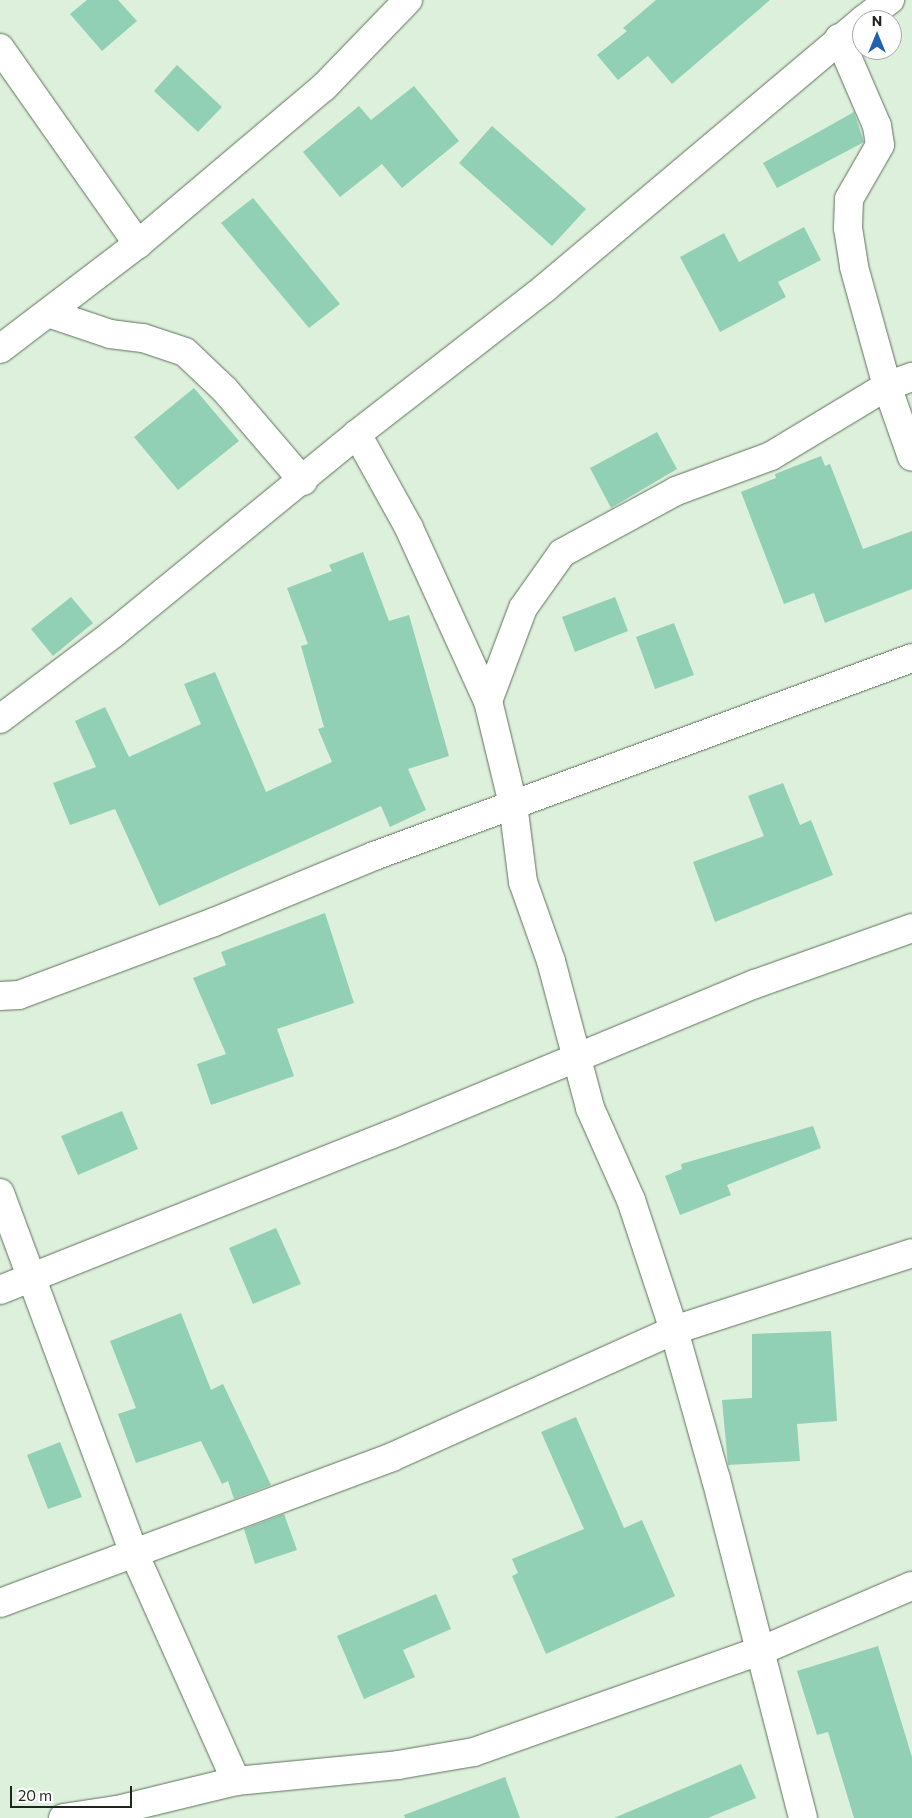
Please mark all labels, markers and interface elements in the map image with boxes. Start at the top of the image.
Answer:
north arrow [852,10,902,60]
text: N [872,12,882,29]
scale bar [12,1776,135,1808]
text: 20 m [18,1786,52,1804]

